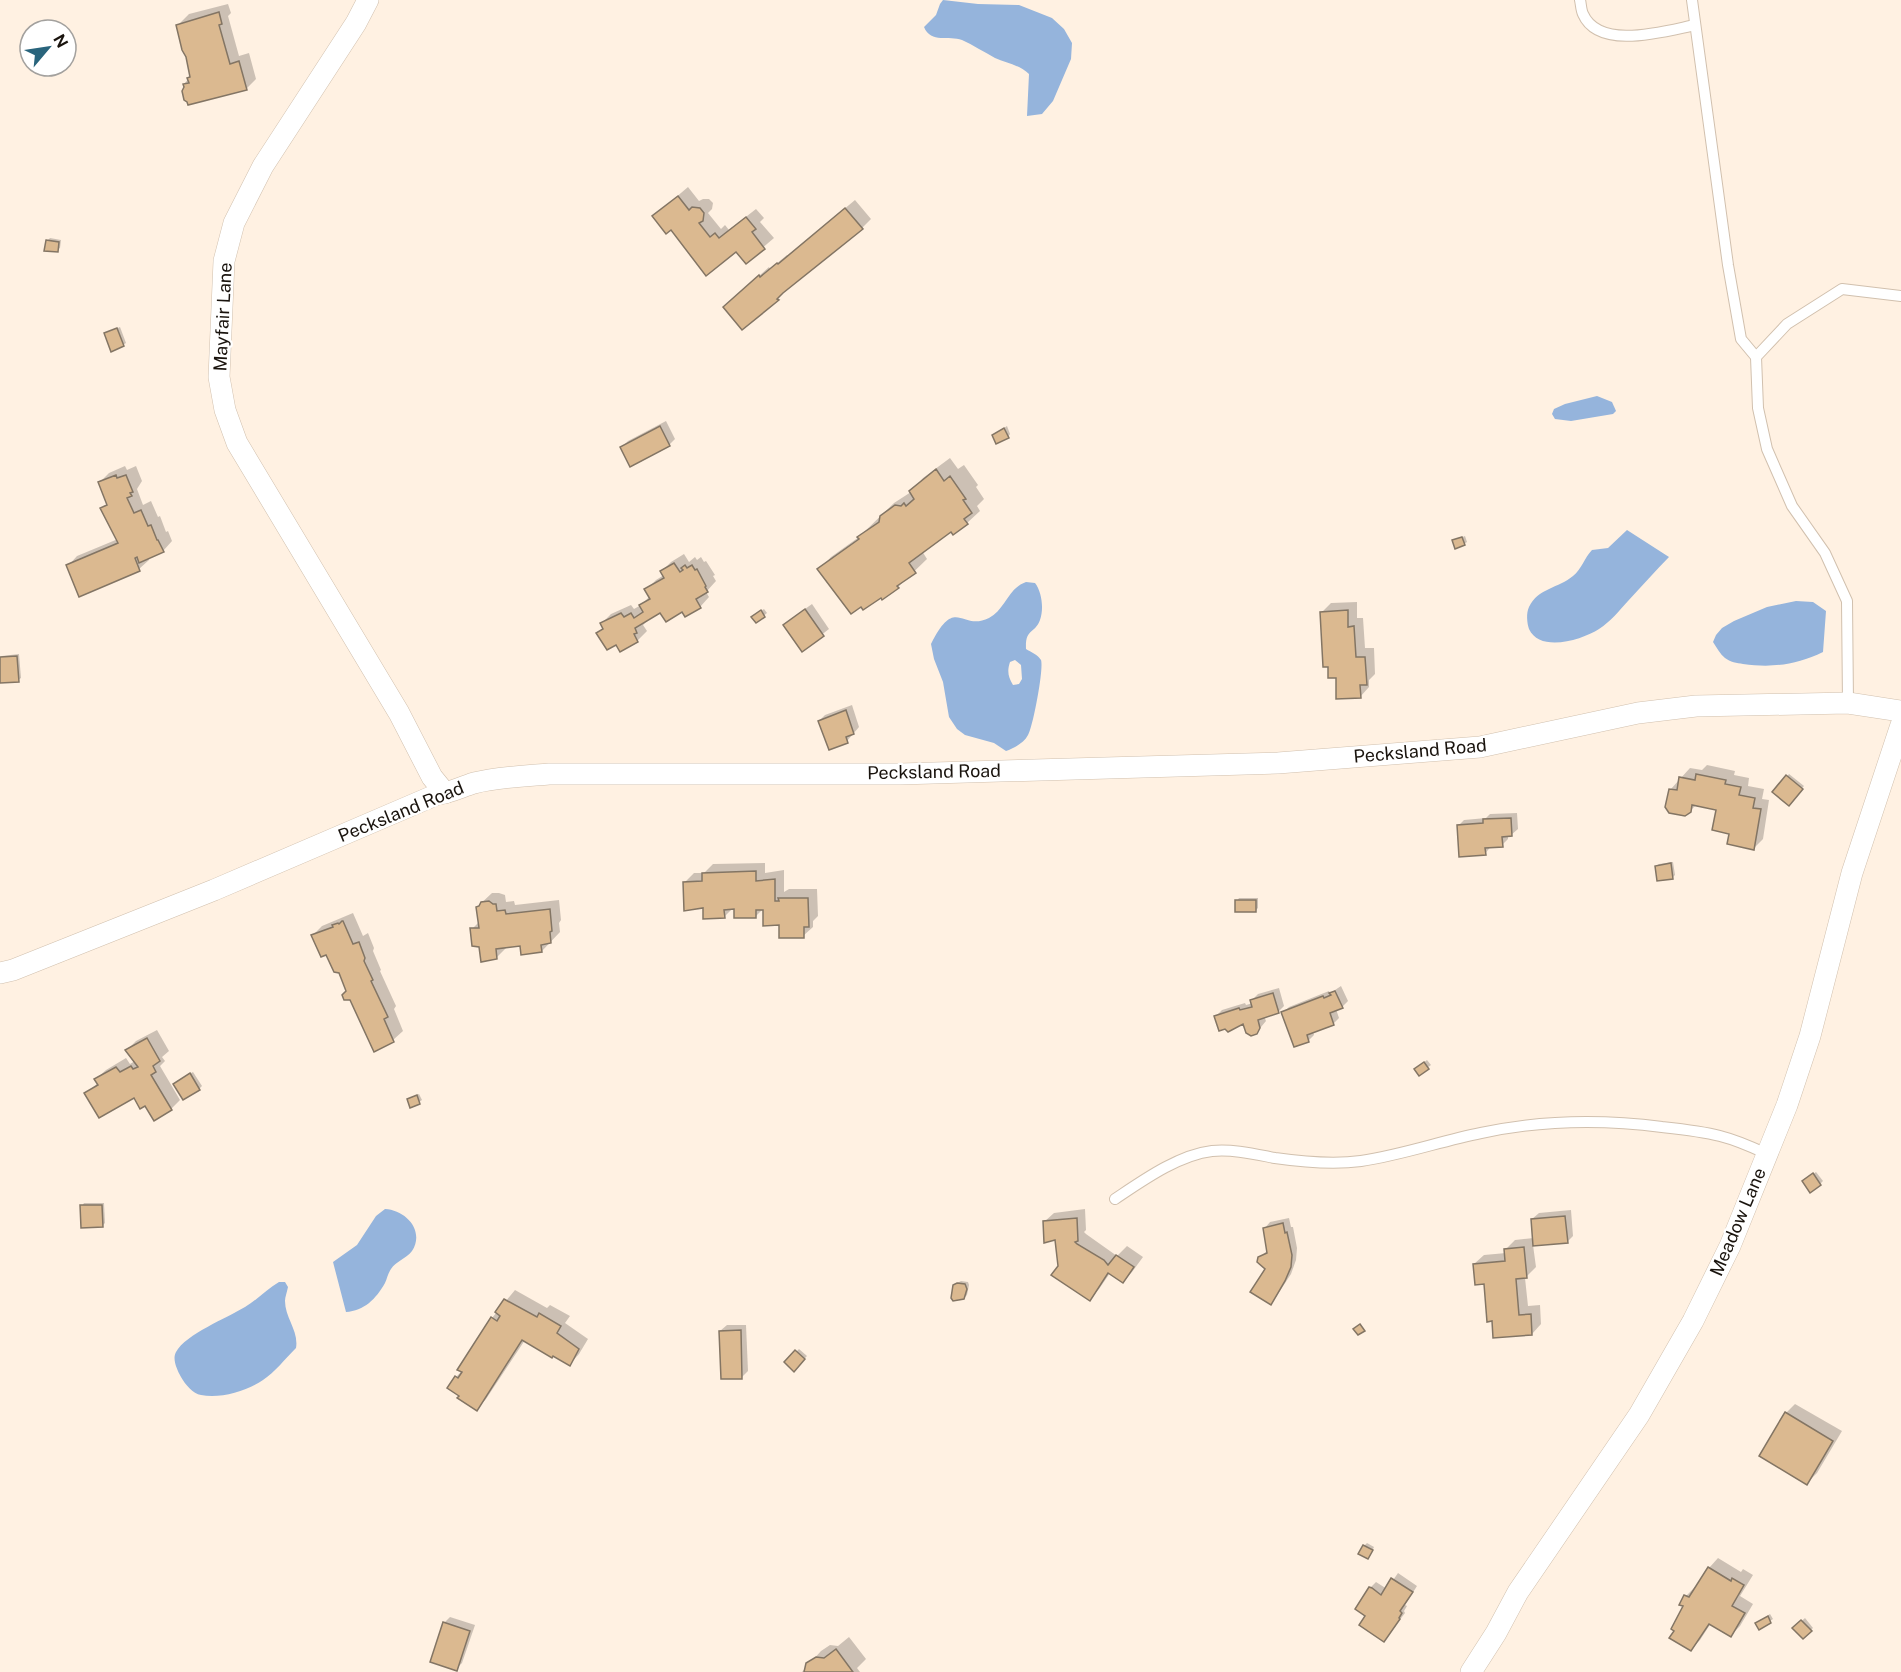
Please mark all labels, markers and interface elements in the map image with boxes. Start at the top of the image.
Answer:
north arrow [18,18,78,78]
text: N [49,31,72,51]
street label: Mayfair Lane [209,262,236,372]
street label: Pecksland Road [1352,734,1487,767]
street label: Pecksland Road [867,760,1001,783]
street label: Pecksland Road [335,777,467,846]
street label: Meadow Lane [1705,1164,1770,1279]

